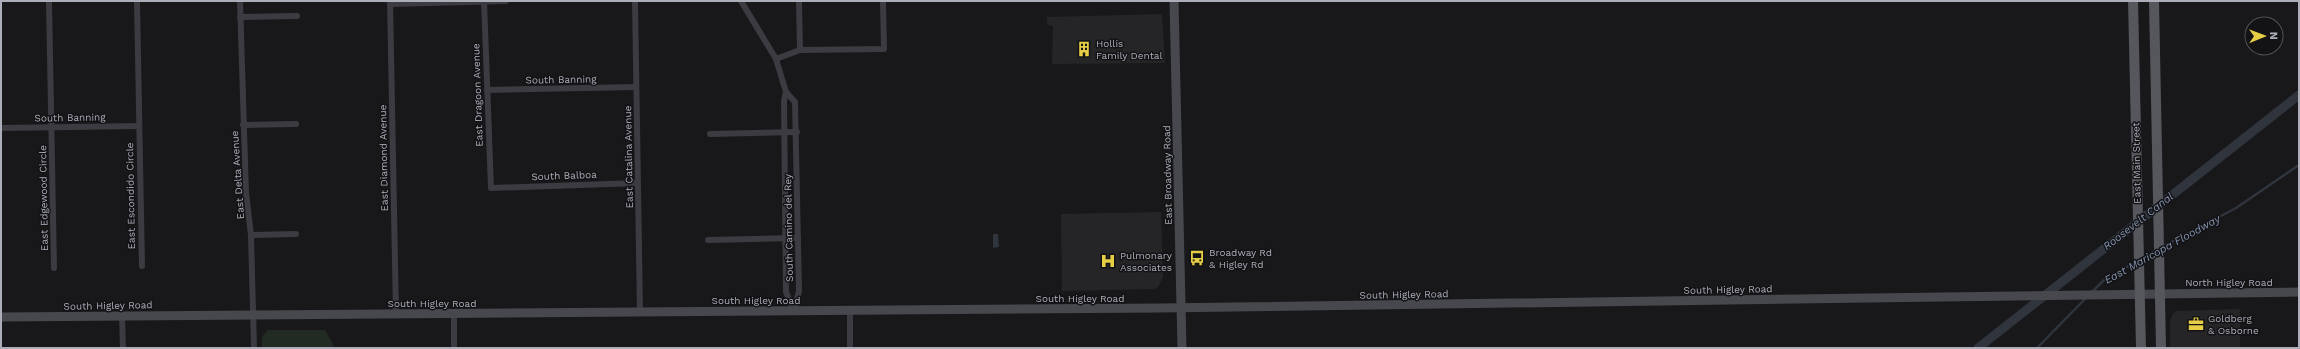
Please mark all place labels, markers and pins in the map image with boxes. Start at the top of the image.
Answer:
place label: Hollis Family Dental [1096,38,1163,61]
building icon: Hollis Family Dental [1075,40,1093,58]
place label: Broadway Rd & Higley Rd [1209,247,1272,270]
bus stop icon: Broadway Rd & Higley Rd [1188,249,1206,267]
place label: Pulmonary Associates [1120,250,1173,273]
hospital icon: Pulmonary Associates [1099,252,1117,270]
place label: Goldberg & Osborne [2208,313,2259,336]
office icon: Goldberg & Osborne [2187,315,2205,333]

